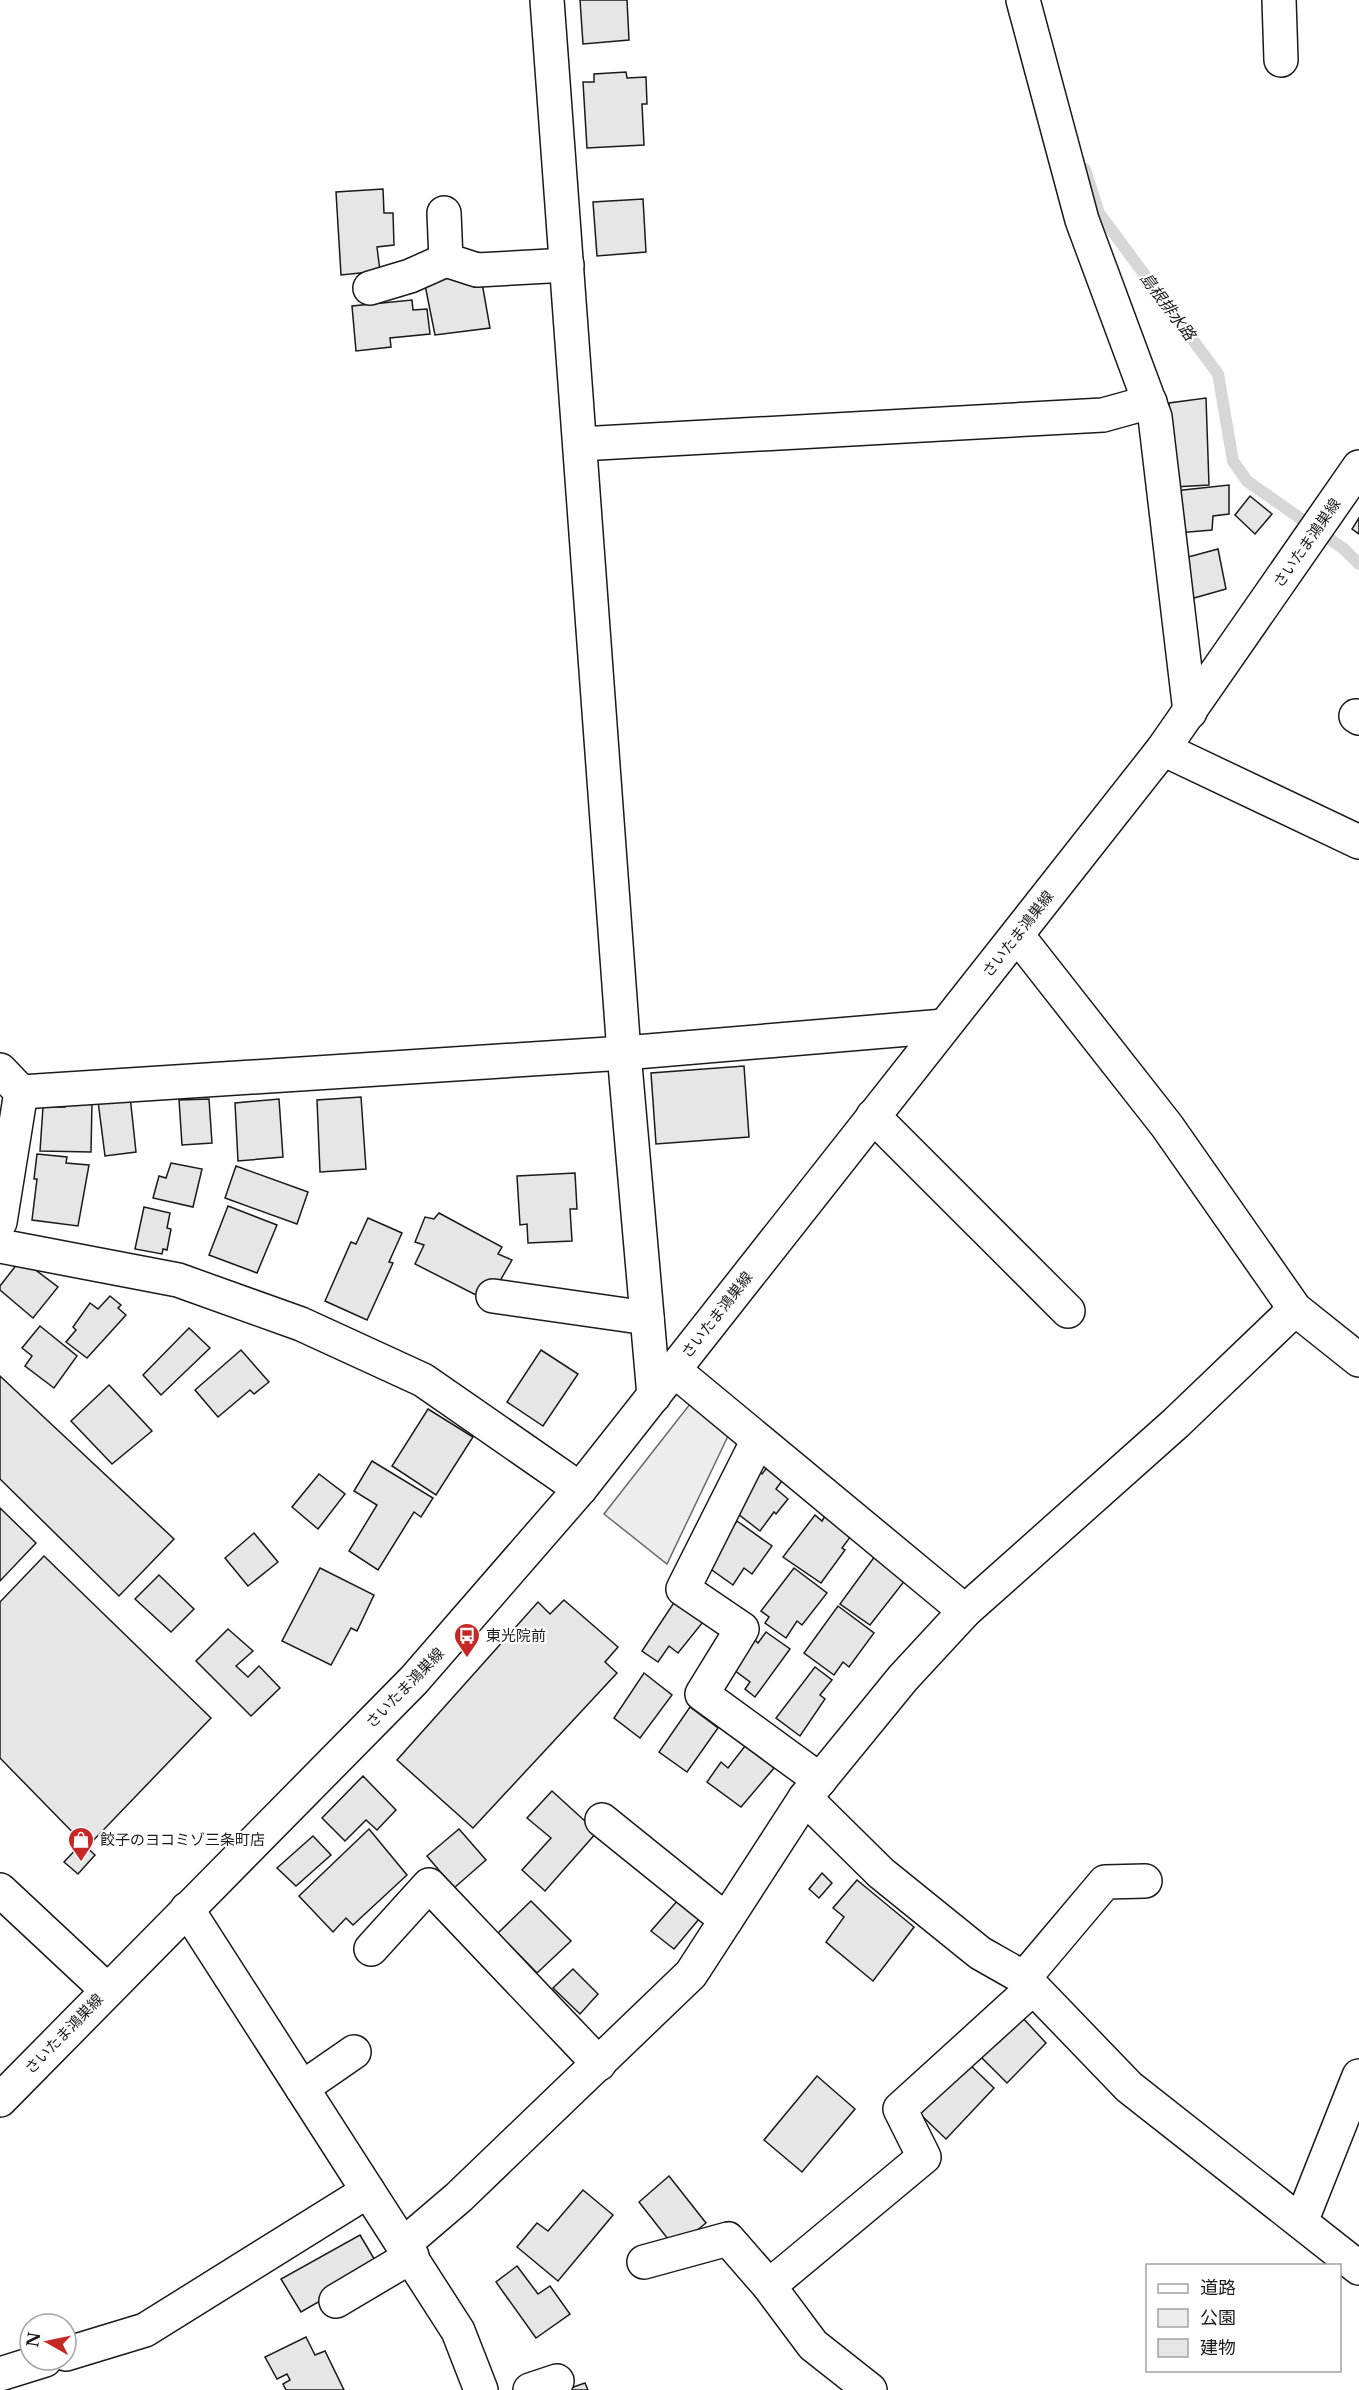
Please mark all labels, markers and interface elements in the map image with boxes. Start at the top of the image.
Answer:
water label: 島根排水路 [1136,268,1201,346]
street label: さいたま鴻巣線 [1269,494,1344,591]
street label: さいたま鴻巣線 [978,887,1057,981]
street label: さいたま鴻巣線 [677,1268,756,1362]
bus stop icon: 東光院前 [452,1621,482,1659]
place label: 東光院前 [486,1626,546,1645]
street label: さいたま鴻巣線 [361,1643,448,1732]
shop icon: 餃子のヨコミゾ三条町店 [66,1825,96,1863]
place label: 餃子のヨコミゾ三条町店 [100,1830,265,1849]
street label: さいたま鴻巣線 [20,1989,107,2078]
legend [1146,2264,1341,2372]
text: 道路 [1200,2277,1236,2299]
text: 公園 [1200,2307,1236,2329]
north arrow [18,2312,78,2372]
text: N [22,2331,44,2349]
text: 建物 [1200,2337,1236,2359]

